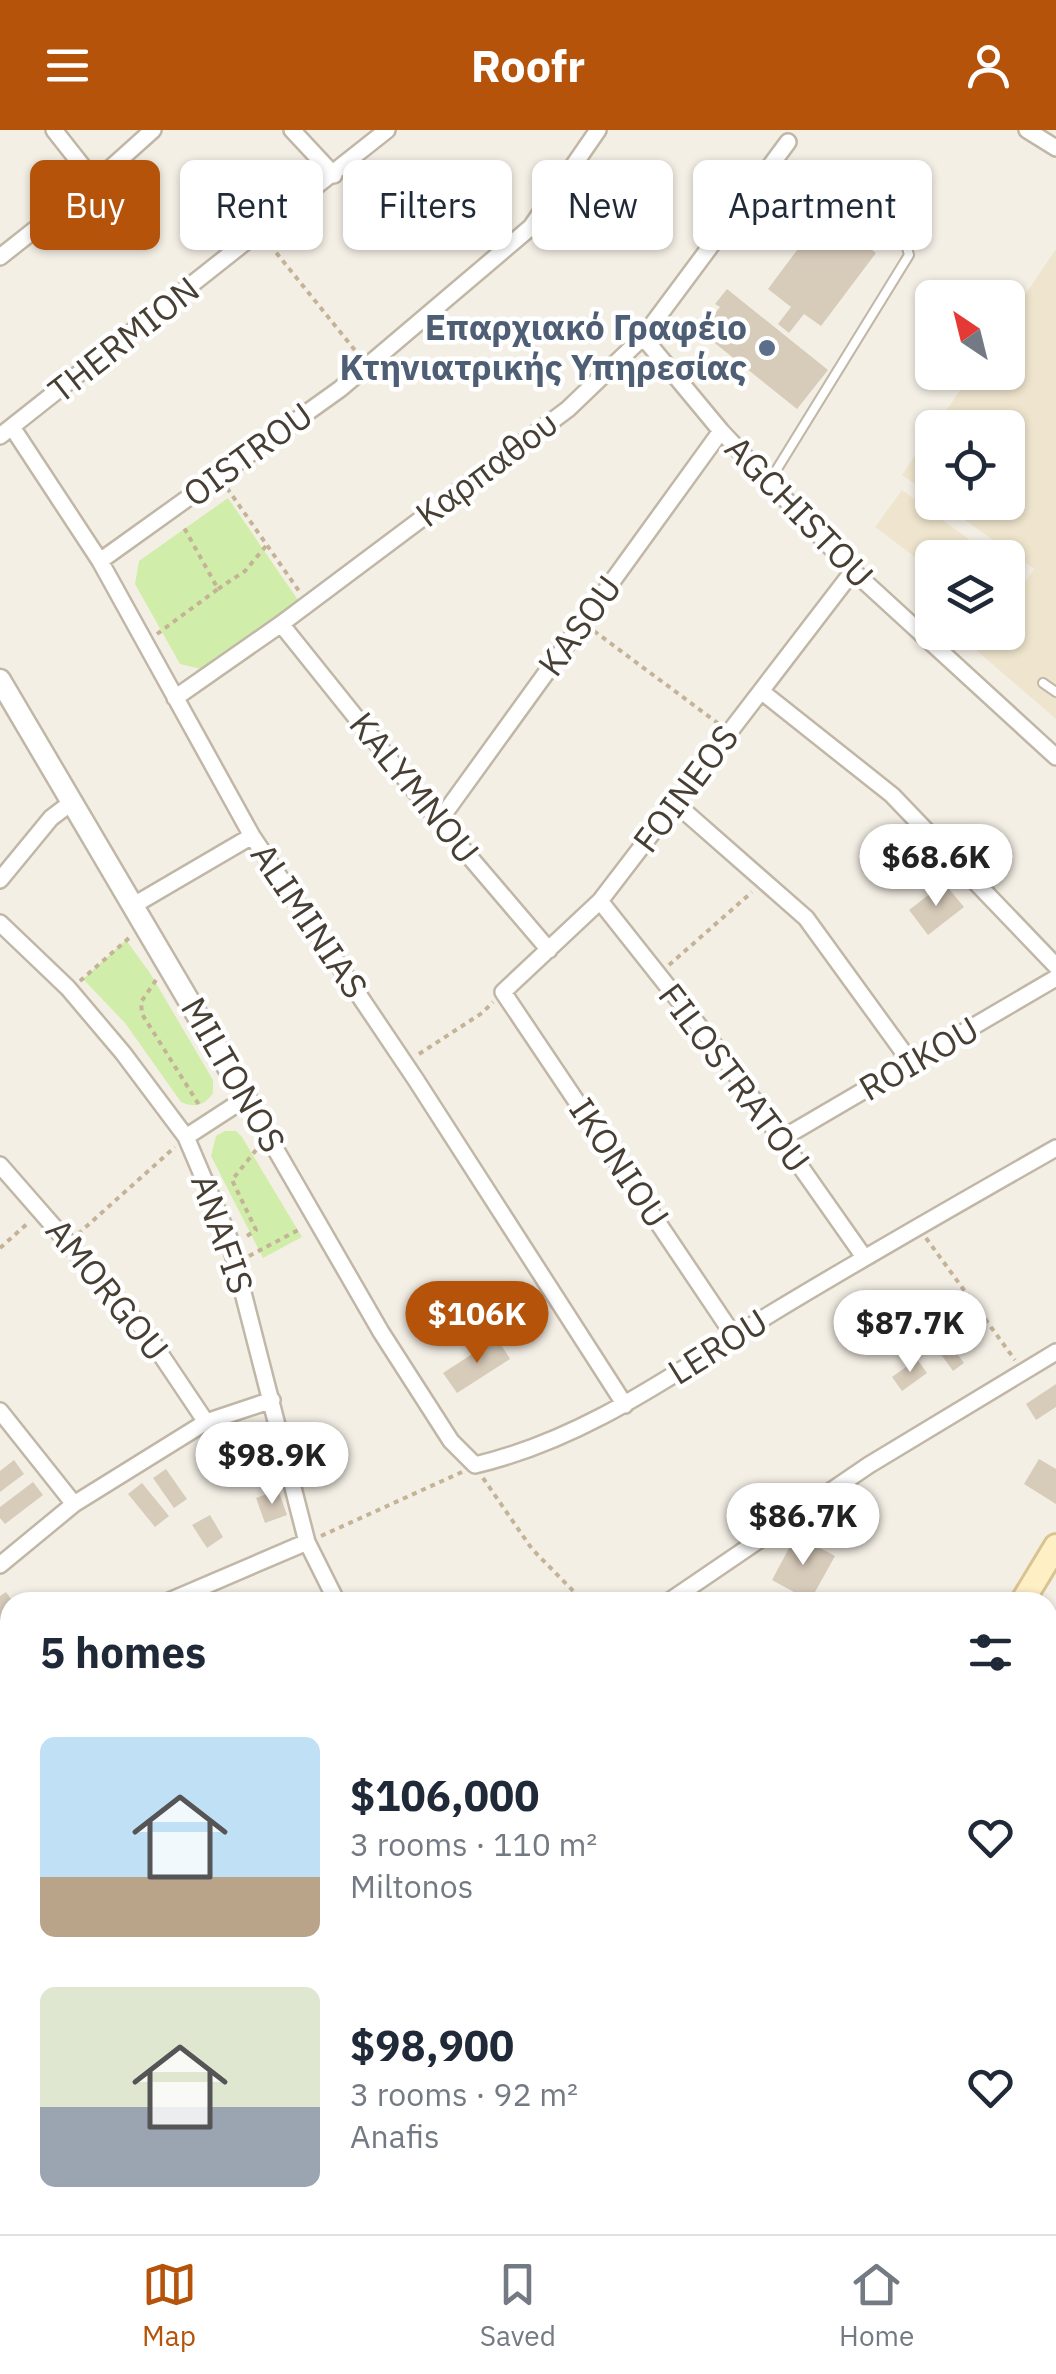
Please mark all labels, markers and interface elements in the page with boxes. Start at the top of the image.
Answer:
text: Roofr [471,36,585,94]
icon: menu [40,38,95,93]
icon: person [961,38,1016,93]
chip: Buy [30,160,160,250]
chip: Rent [180,160,323,250]
chip: Filters [343,160,512,250]
chip: New [532,160,673,250]
chip: Apartment [693,160,932,250]
street label: THERMION [38,266,208,413]
north arrow [915,280,1025,390]
map controls [915,280,1025,650]
place label: Επαρχιακό Γραφέιο Κτηνιατρικής Υπηρεσίας [340,304,747,390]
marker: Επαρχιακό Γραφέιο Κτηνιατρικής Υπηρεσίας [756,337,778,359]
street label: OISTROU [174,392,321,517]
street label: Καρπαθου [406,400,567,537]
button: locate [915,410,1025,520]
street label: AGCHISTOU [716,425,884,597]
button: layers [915,540,1025,650]
street label: KASOU [527,566,631,685]
street label: KALYMNOU [340,702,490,873]
street label: FOINEOS [622,715,748,861]
pin: $68.6K [855,824,1017,909]
street label: ALIMINIAS [241,834,379,1007]
text: $68.6K [881,835,991,877]
street label: FILOSTRATOU [649,974,821,1181]
street label: MILTONOS [171,989,297,1160]
street label: ROIKOU [850,1006,987,1111]
street label: IKONIOU [560,1088,680,1236]
street label: ANAFIS [181,1168,265,1300]
street label: AMORGOU [36,1209,179,1370]
pin: $106K [407,1281,547,1366]
pin: $87.7K [829,1290,991,1375]
text: $106K [427,1292,527,1334]
street label: LEROU [659,1298,776,1394]
text: $87.7K [855,1301,965,1343]
pin: $98.9K [191,1422,353,1507]
text: $98.9K [217,1433,327,1475]
pin: $86.7K [722,1483,884,1568]
text: $86.7K [748,1494,858,1536]
text: 5 homes [40,1625,206,1680]
icon: filters [963,1625,1018,1680]
text: $106,000 [350,1768,539,1823]
icon: home [120,1777,240,1897]
icon: heart [963,1810,1018,1865]
text: 3 rooms · 110 m² [350,1823,597,1865]
text: Miltonos [350,1865,473,1907]
text: $98,900 [350,2018,514,2073]
icon: home [120,2027,240,2147]
icon: heart [963,2060,1018,2115]
text: 3 rooms · 92 m² [350,2073,578,2115]
text: Anafis [350,2115,440,2157]
tab: Map [142,2257,197,2354]
tab: Saved [480,2257,556,2354]
tab: Home [839,2257,914,2354]

